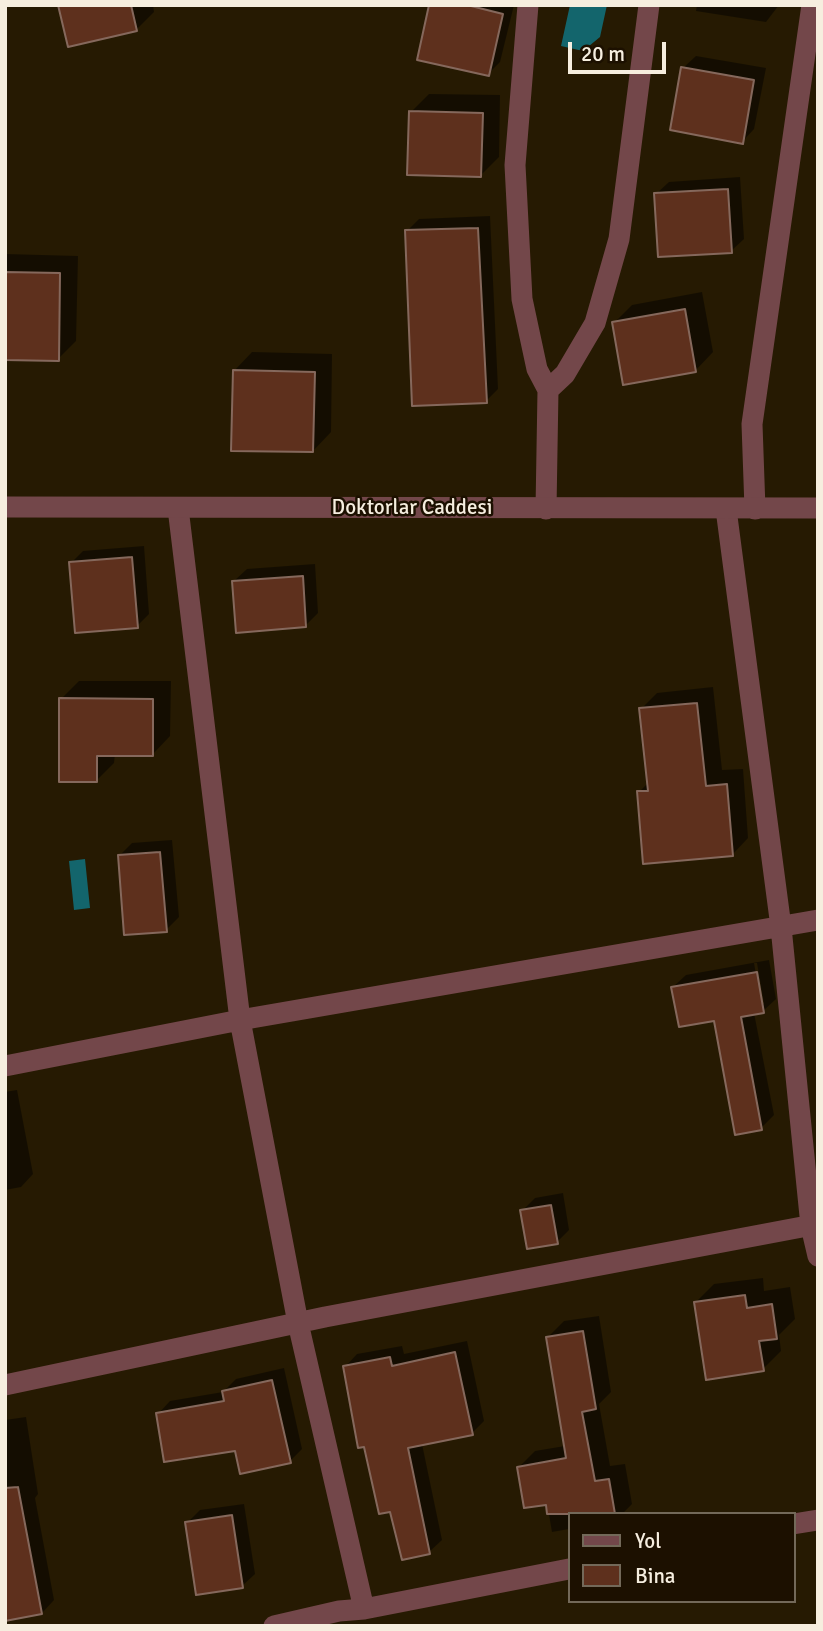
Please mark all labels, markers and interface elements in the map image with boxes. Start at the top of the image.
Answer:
scale bar [571,28,669,72]
text: 20 m [581,41,625,67]
street label: Doktorlar Caddesi [332,495,492,521]
legend [568,1512,795,1603]
text: Yol [635,1528,661,1554]
text: Bina [635,1563,676,1589]

